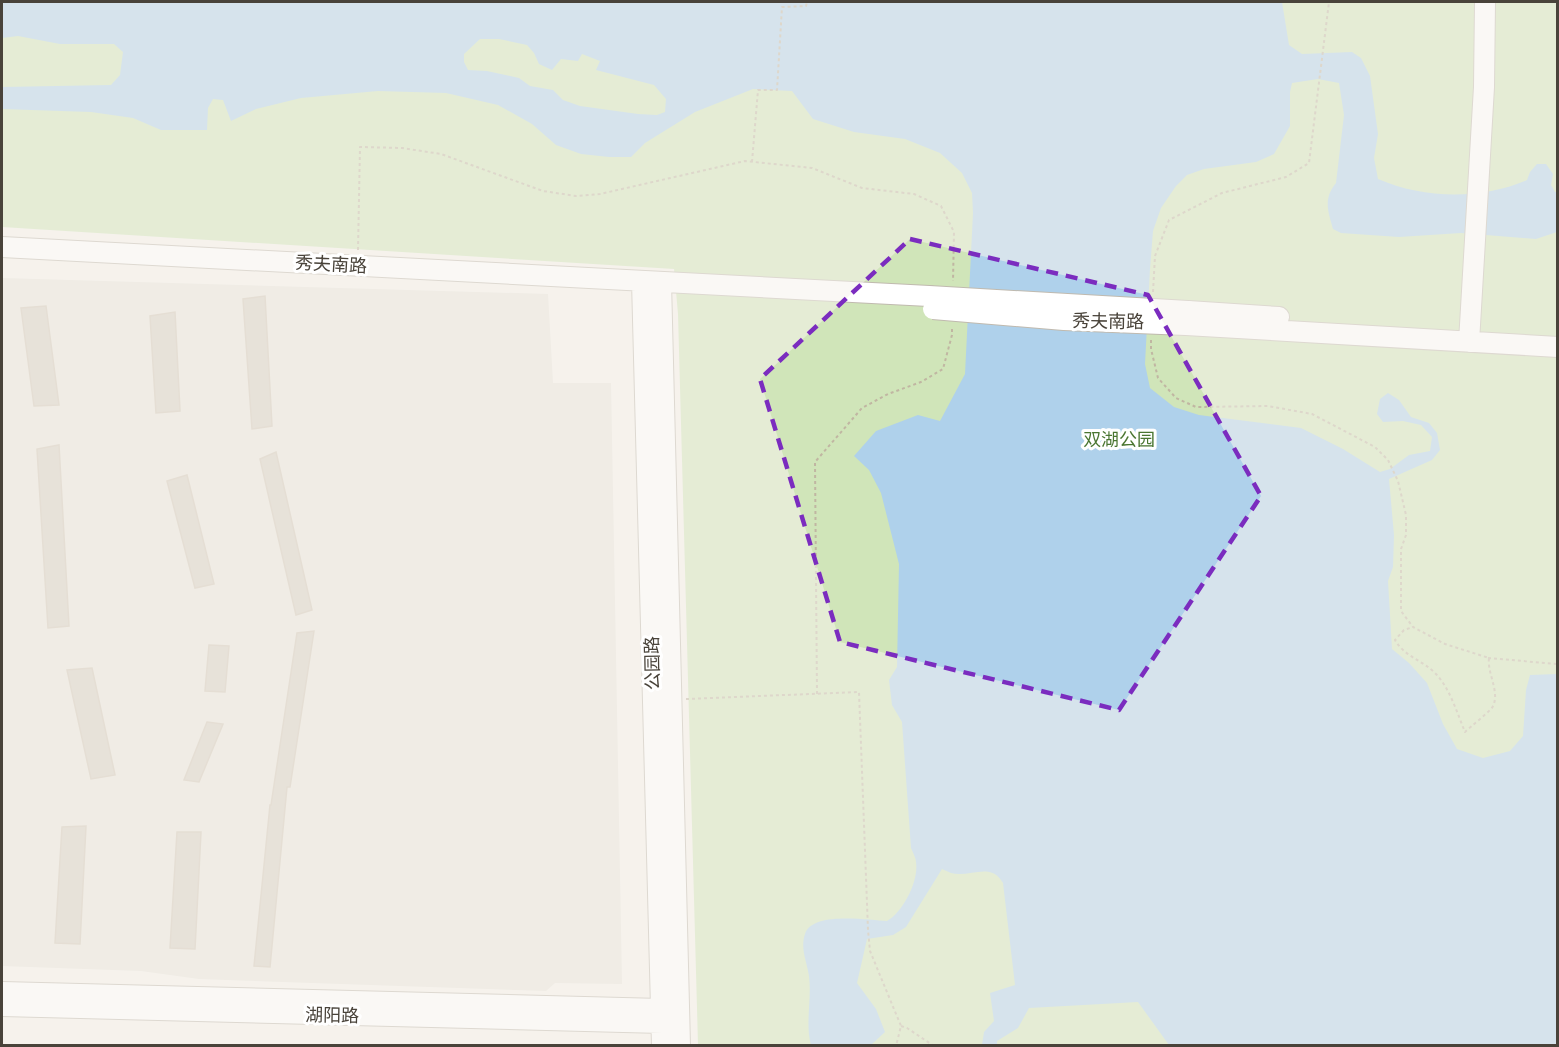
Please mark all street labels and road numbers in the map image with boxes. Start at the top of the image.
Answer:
street label: 秀夫南路 [294,252,368,276]
street label: 秀夫南路 [1072,310,1144,332]
street label: 公园路 [641,636,663,690]
street label: 湖阳路 [305,1004,359,1026]

